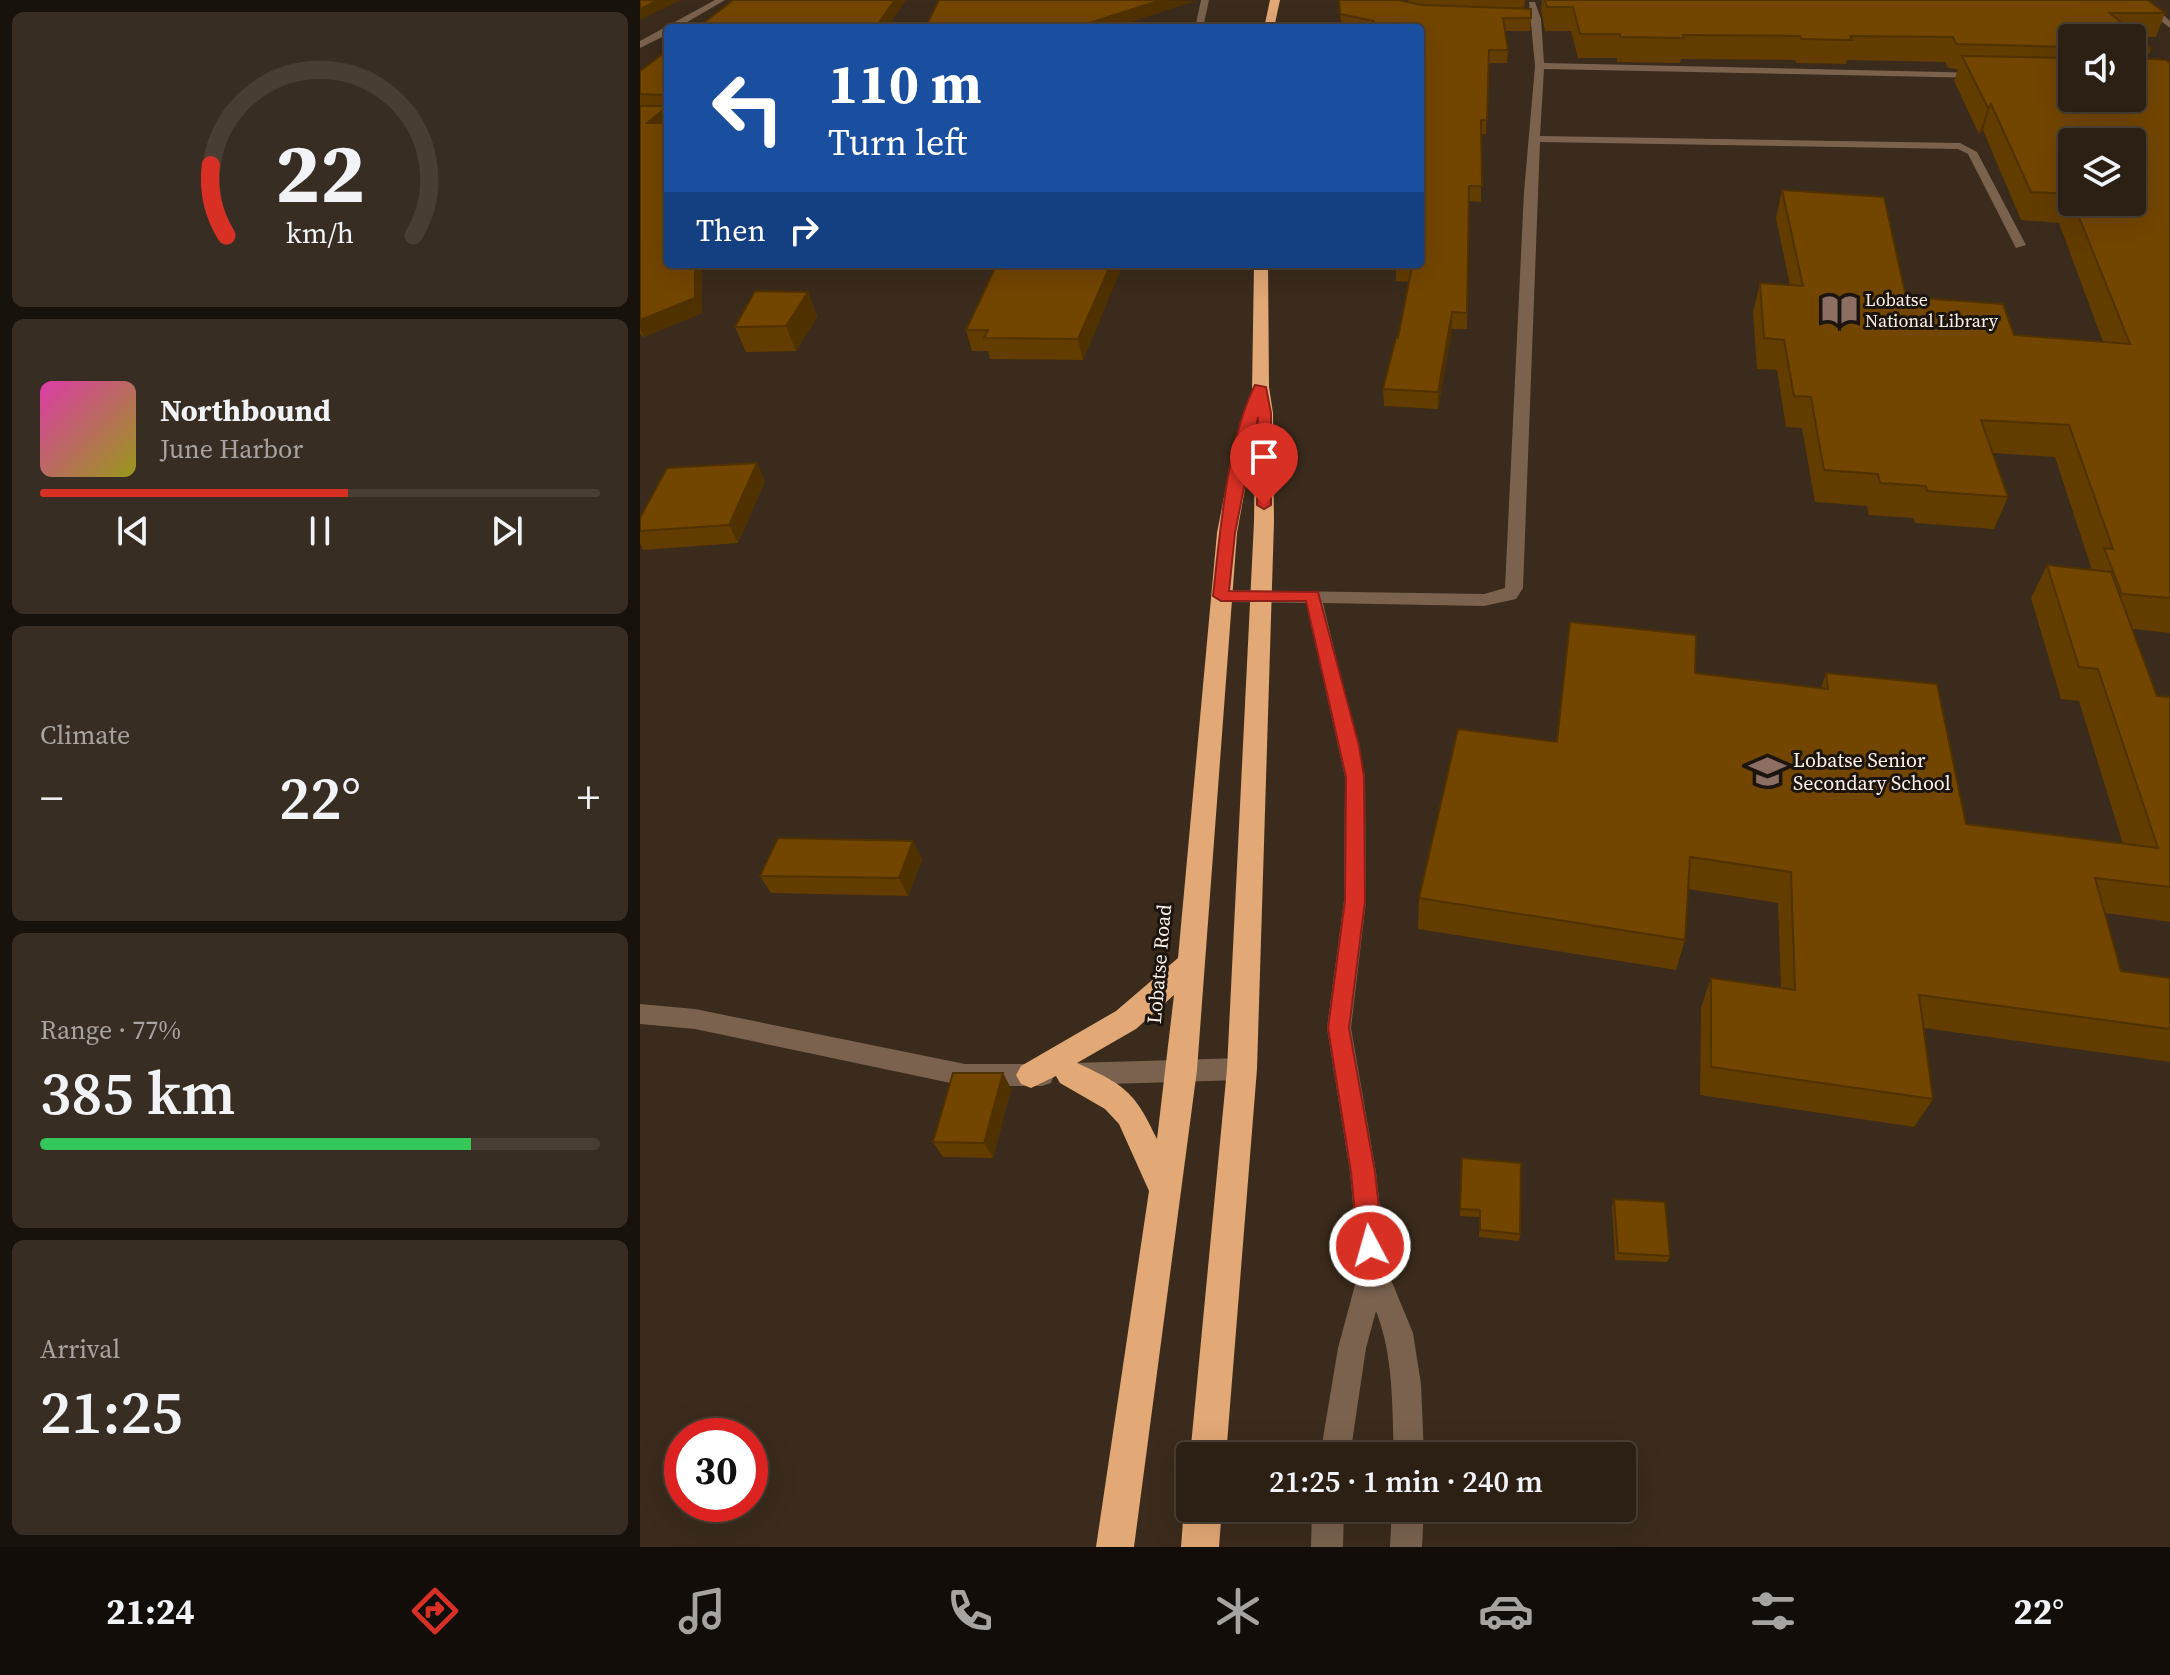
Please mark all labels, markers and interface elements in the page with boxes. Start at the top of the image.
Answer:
map controls [2058,24,2146,216]
button: sound [2058,24,2146,112]
text: 110 m [828,45,982,122]
icon: left [696,56,800,160]
text: 22 [275,115,365,229]
text: Turn left [828,118,967,167]
button: layers [2058,128,2146,216]
icon: right [782,208,826,252]
text: Then [696,210,766,251]
text: km/h [286,213,354,253]
place label: Lobatse National Library [1865,287,1999,333]
library icon: Lobatse National Library [1820,291,1858,329]
text: Northbound [160,390,331,431]
pin [1230,423,1298,505]
text: June Harbor [160,431,303,467]
icon: arrive [1242,435,1286,479]
icon: previous [111,509,155,553]
icon: pause [298,509,342,553]
icon: next [485,509,529,553]
text: Climate [40,717,130,753]
place label: Lobatse Senior Secondary School [1793,746,1951,797]
school or university icon: Lobatse Senior Secondary School [1748,752,1786,790]
text: 22° [279,757,361,839]
text: − [40,767,63,828]
text: + [577,767,600,828]
street label: Lobatse Road [1140,902,1178,1025]
text: Range · 77% [40,1012,181,1048]
text: 385 km [40,1052,236,1134]
position arrow [1328,1204,1412,1288]
text: Arrival [40,1331,120,1367]
text: 21:25 [40,1371,183,1453]
speed limit sign: 30 [664,1418,768,1522]
text: 21:25 · 1 min · 240 m [1269,1461,1543,1502]
icon: directions [407,1583,463,1639]
icon: music [674,1583,730,1639]
icon: phone [942,1583,998,1639]
icon: climate [1210,1583,1266,1639]
icon: car [1478,1583,1534,1639]
icon: filters [1745,1583,1801,1639]
text: 21:24 [106,1587,195,1636]
text: 22° [2013,1587,2064,1636]

